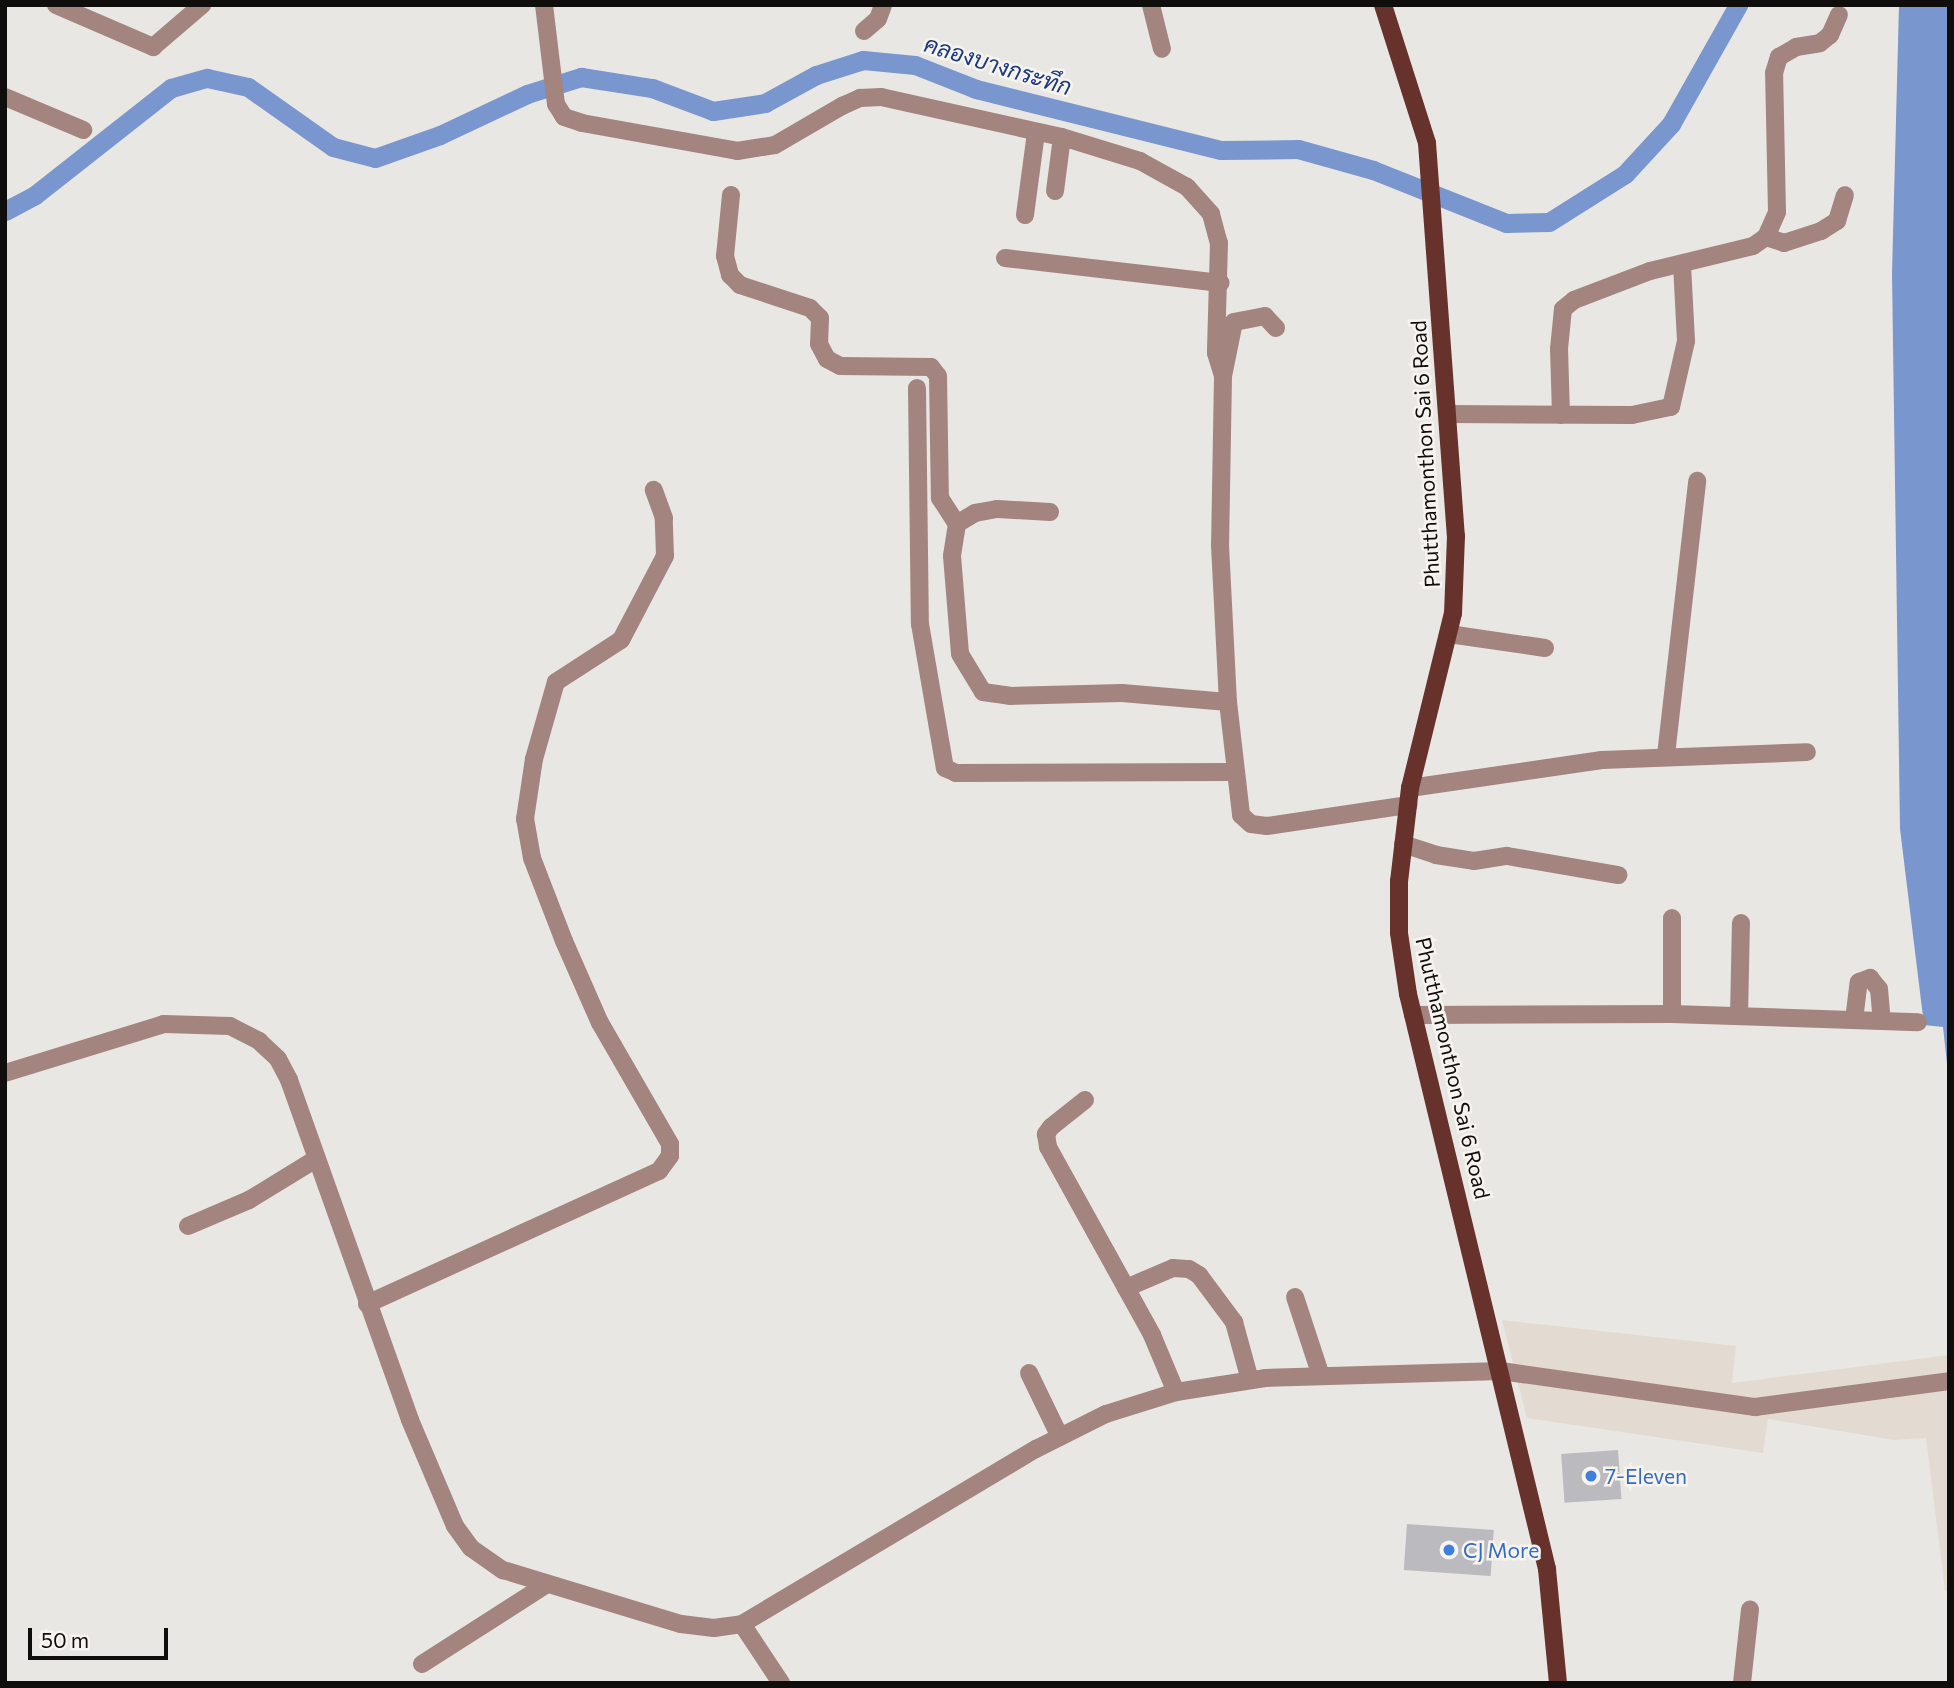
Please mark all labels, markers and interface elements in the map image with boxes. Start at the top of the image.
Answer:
water label: คลองบางกระทึก [921,29,1075,101]
street label: Phutthamonthon Sai 6 Road [1405,320,1445,588]
street label: Phutthamonthon Sai 6 Road [1411,935,1495,1201]
place label: 7-Eleven [1605,1463,1687,1489]
marker: 7-Eleven [1583,1468,1599,1484]
place label: CJ More [1463,1537,1539,1563]
marker: CJ More [1441,1542,1457,1558]
scale bar [32,1614,172,1658]
text: 50 m [41,1627,89,1652]

